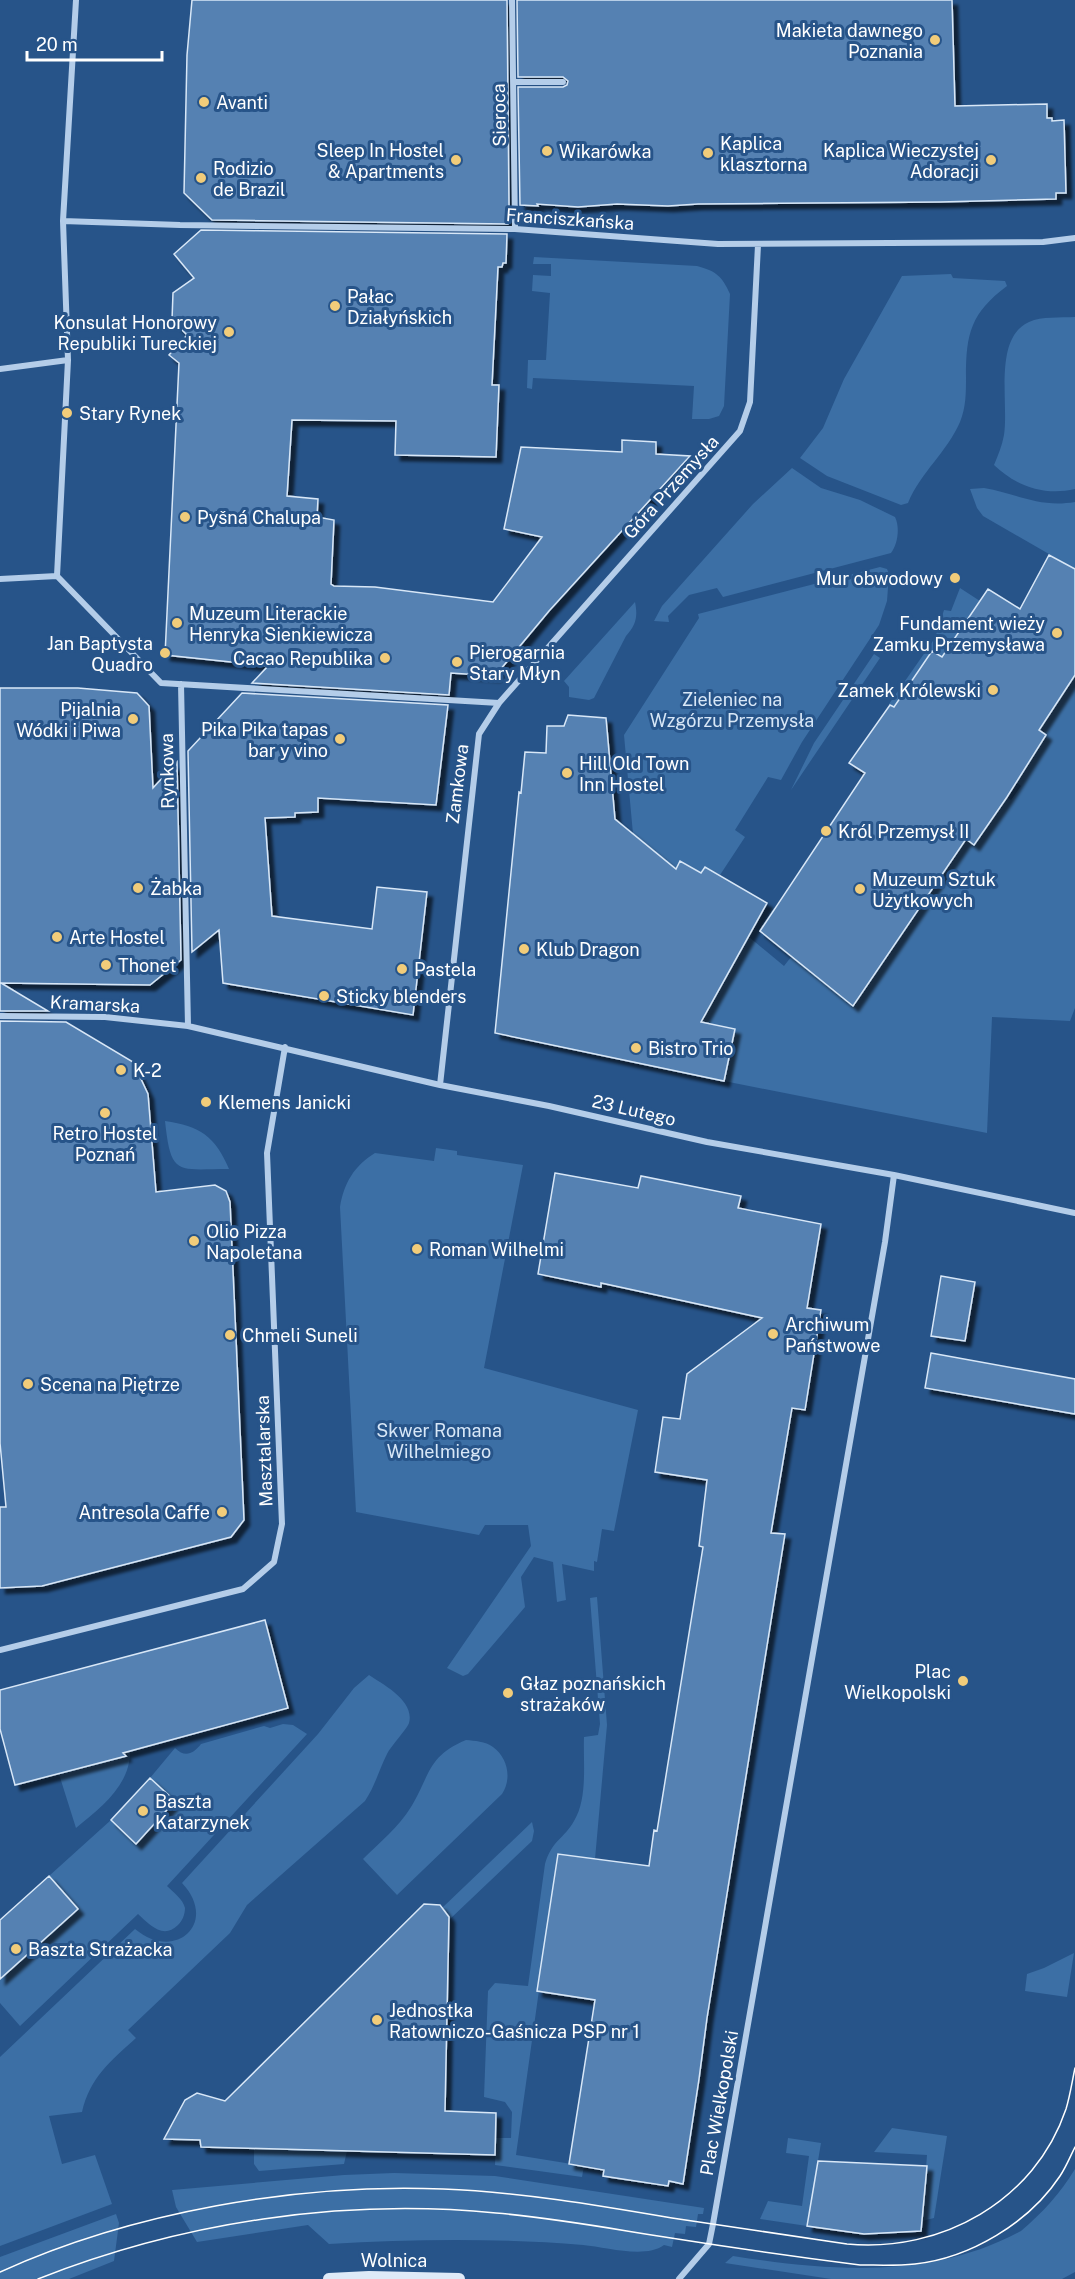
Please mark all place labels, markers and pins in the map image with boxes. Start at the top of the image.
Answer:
place label: Makieta dawnego Poznania [776,20,923,62]
marker: Makieta dawnego Poznania [928,33,942,47]
place label: Avanti [216,92,268,113]
marker: Avanti [197,95,211,109]
place label: Kaplica klasztorna [720,133,807,175]
place label: Sleep In Hostel & Apartments [317,140,444,182]
place label: Kaplica Wieczystej Adoracji [823,140,979,182]
place label: Wikarówka [559,141,651,162]
marker: Wikarówka [540,144,554,158]
marker: Kaplica klasztorna [701,146,715,160]
marker: Sleep In Hostel & Apartments [449,153,463,167]
marker: Kaplica Wieczystej Adoracji [984,153,998,167]
place label: Rodizio de Brazil [213,158,286,200]
marker: Rodizio de Brazil [194,171,208,185]
place label: Pałac Działyńskich [347,286,452,328]
marker: Pałac Działyńskich [328,299,342,313]
place label: Konsulat Honorowy Republiki Tureckiej [54,312,217,354]
marker: Konsulat Honorowy Republiki Tureckiej [222,325,236,339]
place label: Stary Rynek [79,403,181,424]
marker: Stary Rynek [60,406,74,420]
place label: Pyšná Chalupa [197,507,321,528]
marker: Pyšná Chalupa [178,510,192,524]
place label: Mur obwodowy [816,568,943,589]
marker: Mur obwodowy [948,571,962,585]
place label: Muzeum Literackie Henryka Sienkiewicza [189,603,373,645]
place label: Fundament wieży Zamku Przemysława [872,613,1045,655]
marker: Muzeum Literackie Henryka Sienkiewicza [170,616,184,630]
marker: Fundament wieży Zamku Przemysława [1050,626,1064,640]
place label: Jan Baptysta Quadro [47,633,153,675]
place label: Pierogarnia Stary Młyn [469,642,565,684]
marker: Jan Baptysta Quadro [158,646,172,660]
place label: Cacao Republika [233,648,373,669]
marker: Cacao Republika [378,651,392,665]
marker: Pierogarnia Stary Młyn [450,655,464,669]
place label: Zamek Królewski [837,680,981,701]
marker: Zamek Królewski [986,683,1000,697]
place label: Pijalnia Wódki i Piwa [16,699,121,741]
marker: Pijalnia Wódki i Piwa [126,712,140,726]
place label: Pika Pika tapas bar y vino [201,719,328,761]
marker: Pika Pika tapas bar y vino [333,732,347,746]
place label: Hill Old Town Inn Hostel [579,753,690,795]
marker: Hill Old Town Inn Hostel [560,766,574,780]
place label: Król Przemysł II [838,821,969,842]
marker: Król Przemysł II [819,824,833,838]
place label: Muzeum Sztuk Użytkowych [872,869,996,911]
place label: Żabka [150,877,202,899]
marker: Żabka [131,881,145,895]
marker: Muzeum Sztuk Użytkowych [853,882,867,896]
place label: Arte Hostel [69,927,165,948]
marker: Arte Hostel [50,930,64,944]
place label: Klub Dragon [536,939,640,960]
marker: Klub Dragon [517,942,531,956]
place label: Thonet [118,955,176,976]
marker: Thonet [99,958,113,972]
place label: Pastela [414,959,476,980]
marker: Pastela [395,962,409,976]
place label: Sticky blenders [336,986,466,1007]
marker: Sticky blenders [317,989,331,1003]
place label: Bistro Trio [648,1038,734,1059]
marker: Bistro Trio [629,1041,643,1055]
place label: K-2 [133,1060,162,1081]
marker: K-2 [114,1063,128,1077]
place label: Klemens Janicki [218,1092,351,1113]
marker: Klemens Janicki [199,1095,213,1109]
marker: Retro Hostel Poznań [98,1106,112,1120]
place label: Retro Hostel Poznań [52,1123,158,1165]
place label: Olio Pizza Napoletana [206,1221,302,1263]
marker: Olio Pizza Napoletana [187,1234,201,1248]
place label: Roman Wilhelmi [429,1239,564,1260]
marker: Roman Wilhelmi [410,1242,424,1256]
place label: Archiwum Państwowe [785,1314,880,1356]
place label: Chmeli Suneli [242,1325,358,1346]
marker: Archiwum Państwowe [766,1327,780,1341]
marker: Chmeli Suneli [223,1328,237,1342]
place label: Scena na Piętrze [40,1374,180,1395]
marker: Scena na Piętrze [21,1377,35,1391]
place label: Antresola Caffe [78,1502,210,1523]
marker: Antresola Caffe [215,1505,229,1519]
place label: Plac Wielkopolski [844,1661,951,1703]
place label: Głaz poznańskich strażaków [520,1673,666,1715]
marker: Plac Wielkopolski [956,1674,970,1688]
marker: Głaz poznańskich strażaków [501,1686,515,1700]
place label: Baszta Katarzynek [155,1791,250,1833]
marker: Baszta Katarzynek [136,1804,150,1818]
place label: Baszta Strażacka [28,1939,172,1960]
marker: Baszta Strażacka [9,1942,23,1956]
place label: Jednostka Ratowniczo-Gaśnicza PSP nr 1 [389,2000,640,2042]
marker: Jednostka Ratowniczo-Gaśnicza PSP nr 1 [370,2013,384,2027]

